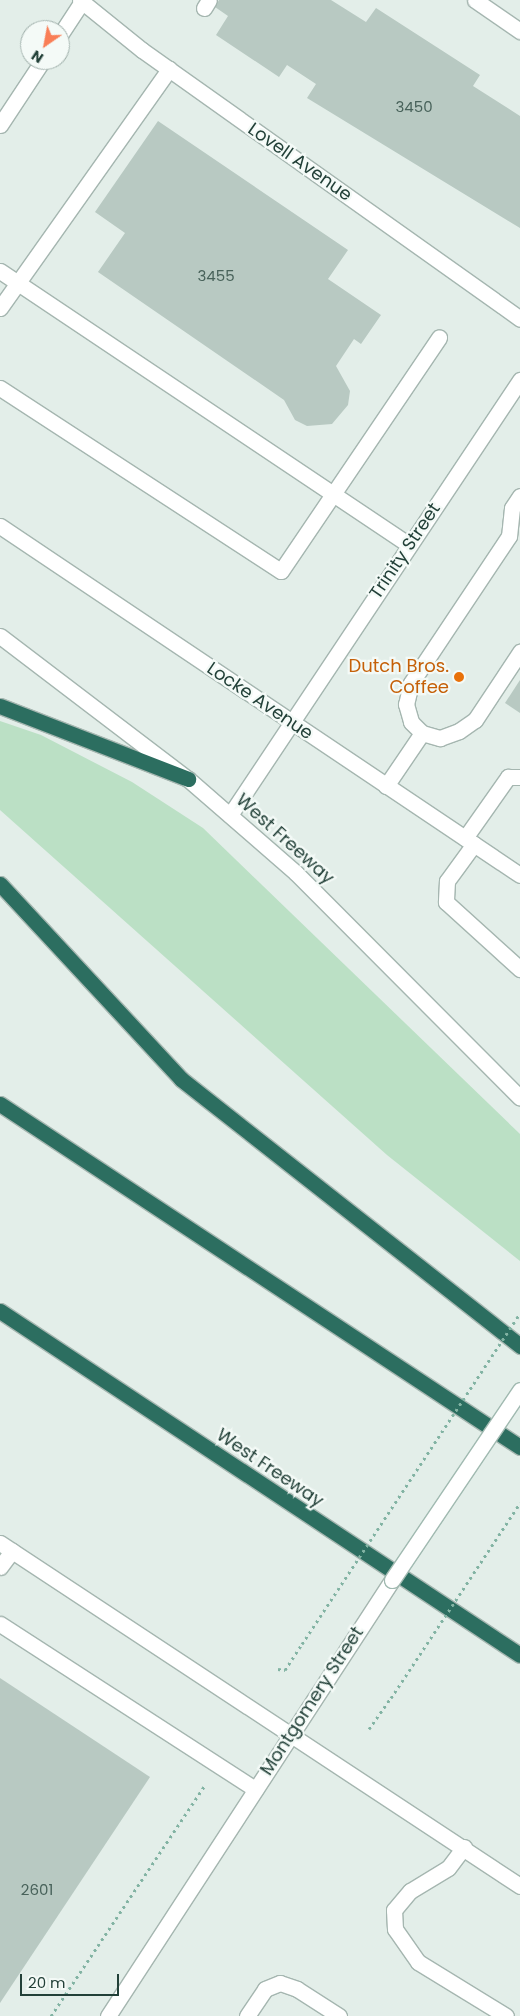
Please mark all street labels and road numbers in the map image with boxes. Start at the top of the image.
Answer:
street label: Lovell Avenue [244,118,356,206]
street label: Trinity Street [365,499,445,603]
street label: Locke Avenue [203,658,317,744]
street label: West Freeway [231,789,339,889]
street label: West Freeway [212,1424,328,1512]
street label: Montgomery Street [256,1623,368,1779]

